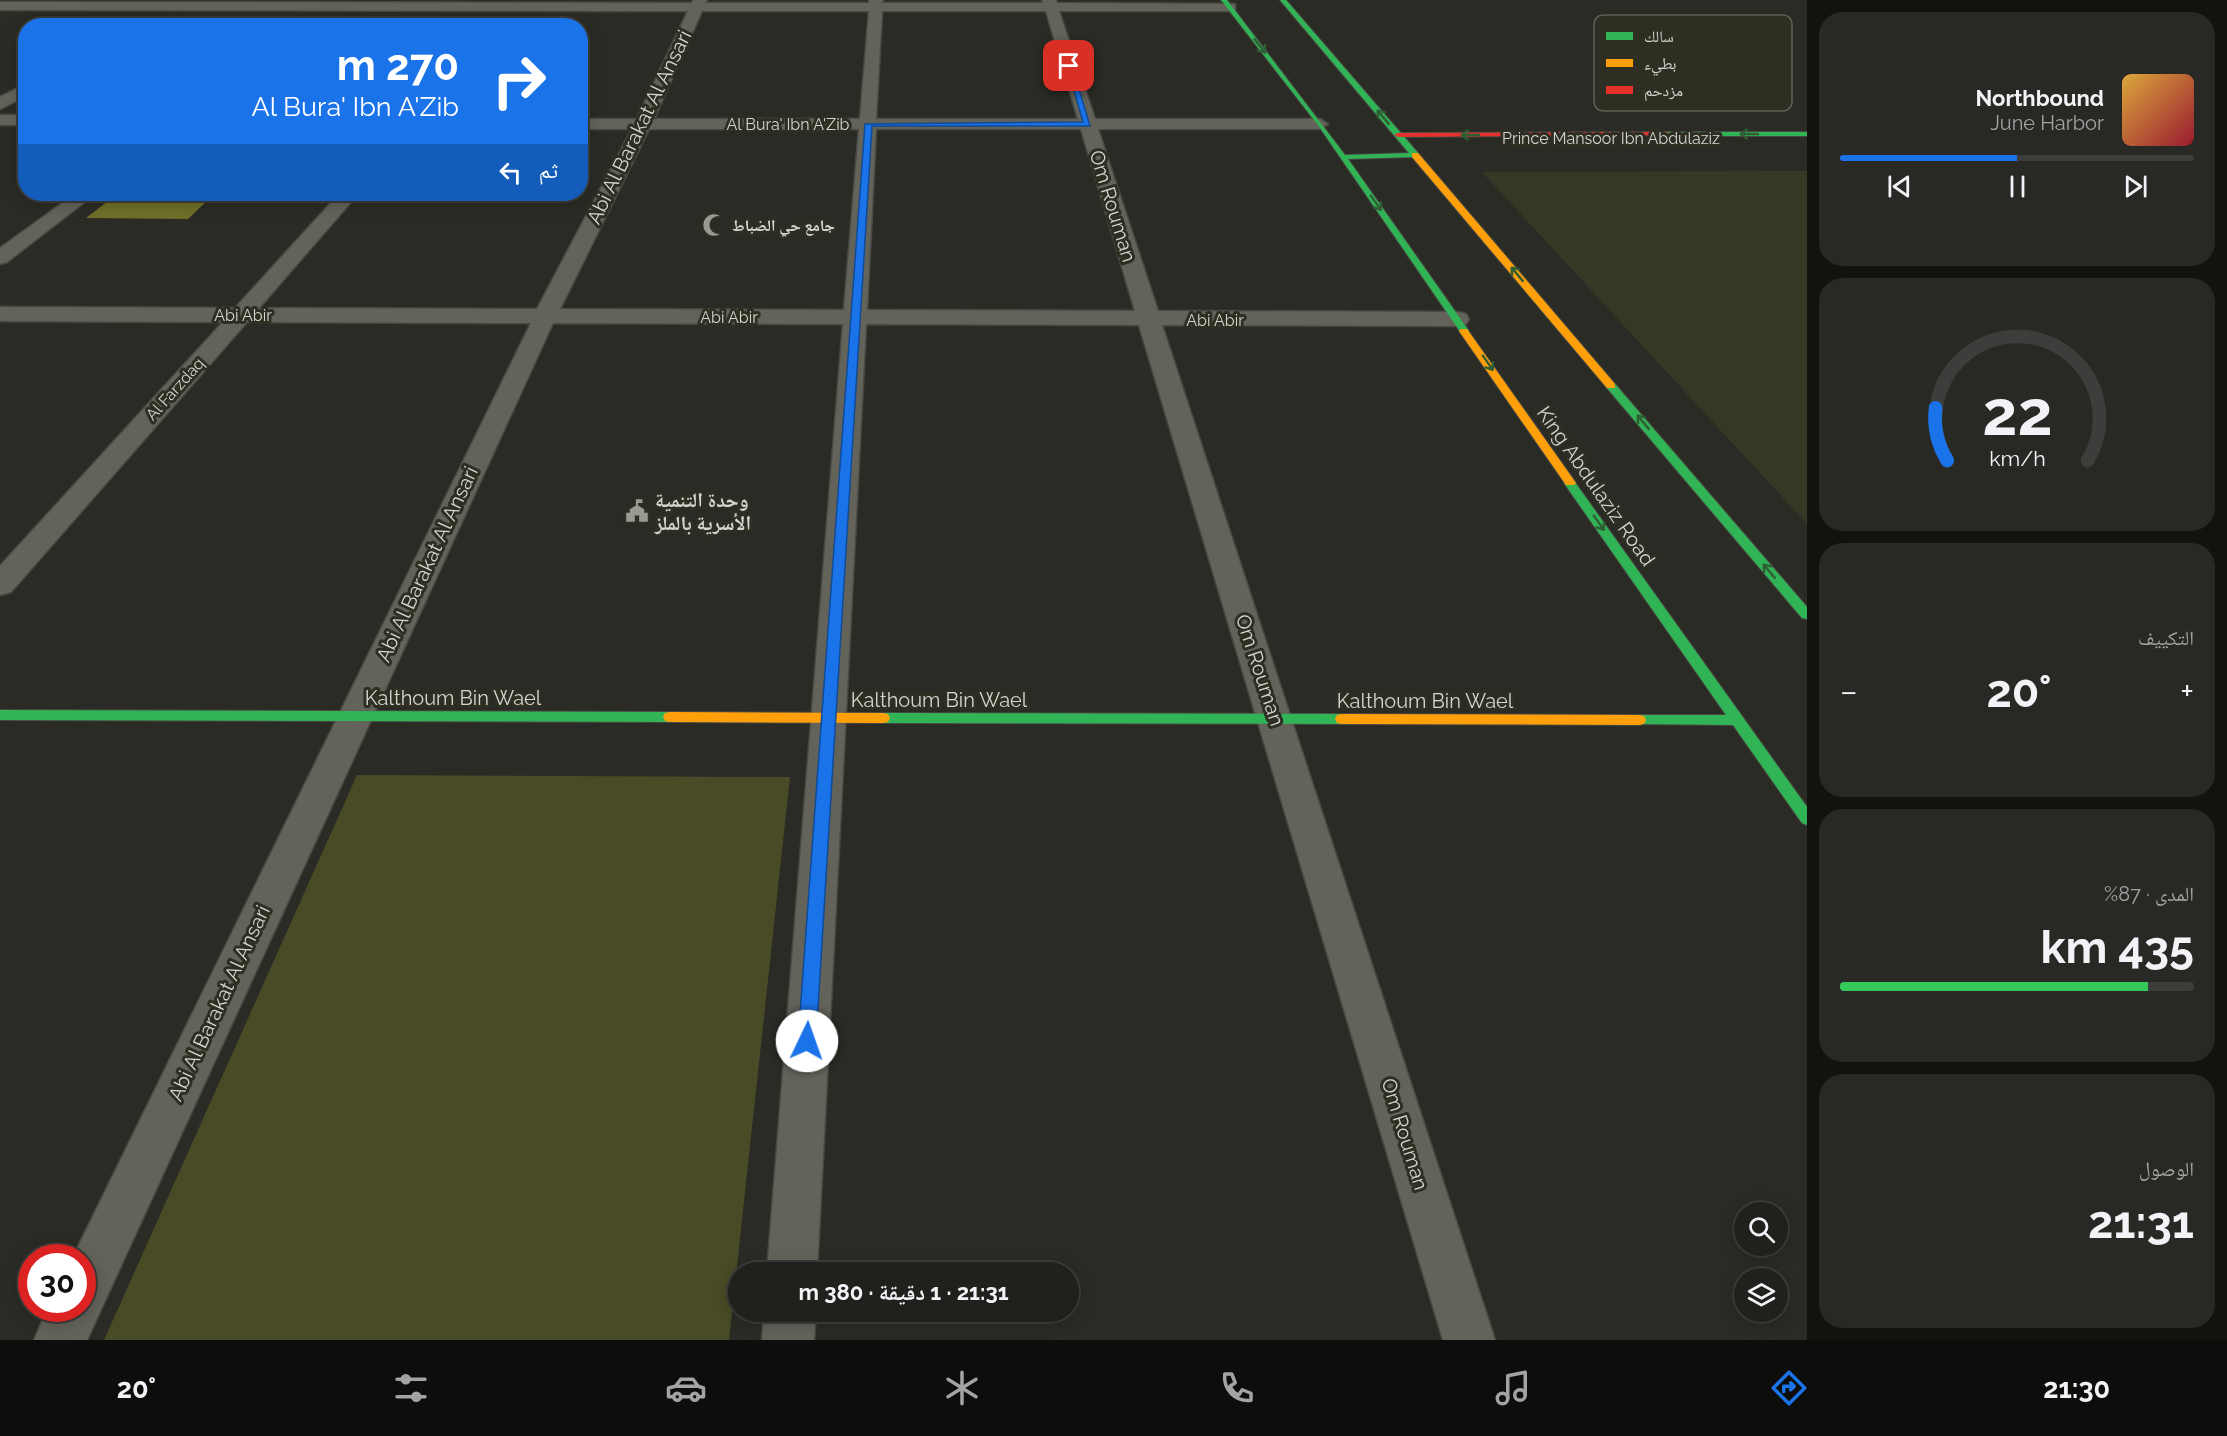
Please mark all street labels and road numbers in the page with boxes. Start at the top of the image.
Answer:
street label: Abi Al Barakat Al Ansari [582,26,696,228]
street label: Al Bura' Ibn A'Zib [727,115,850,134]
street label: Prince Mansoor Ibn Abdulaziz [1502,129,1720,148]
street label: Om Rouman [1085,147,1141,265]
street label: Abi Abir [214,306,272,325]
street label: Abi Abir [700,308,758,327]
street label: Abi Abir [1186,311,1244,330]
street label: Al Farzdaq [142,354,208,424]
street label: King Abdulaziz Road [1532,402,1660,570]
street label: Abi Al Barakat Al Ansari [371,463,483,665]
street label: Om Rouman [1231,611,1289,729]
street label: Kalthoum Bin Wael [365,686,542,710]
street label: Kalthoum Bin Wael [851,688,1028,712]
street label: Kalthoum Bin Wael [1337,689,1514,713]
street label: Abi Al Barakat Al Ansari [163,902,275,1104]
street label: Om Rouman [1377,1075,1433,1193]

